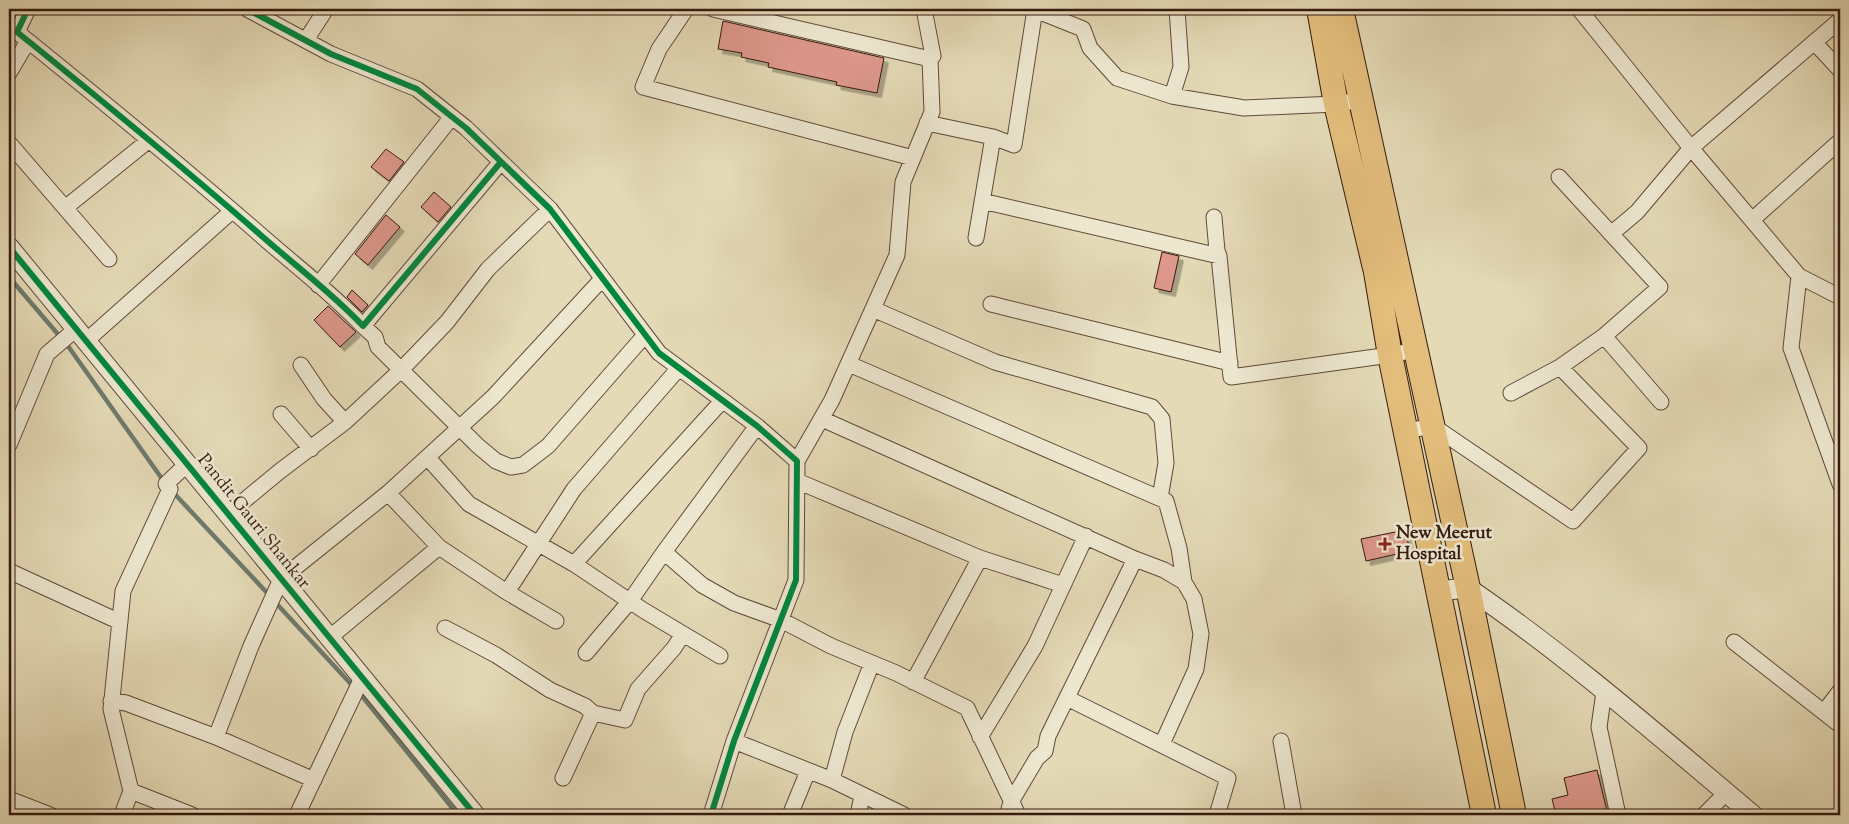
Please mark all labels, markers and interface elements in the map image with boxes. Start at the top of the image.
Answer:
street label: Pandit Gauri Shankar [190,449,316,595]
place label: New Meerut Hospital [1396,521,1493,568]
marker: New Meerut Hospital [1378,537,1392,551]

